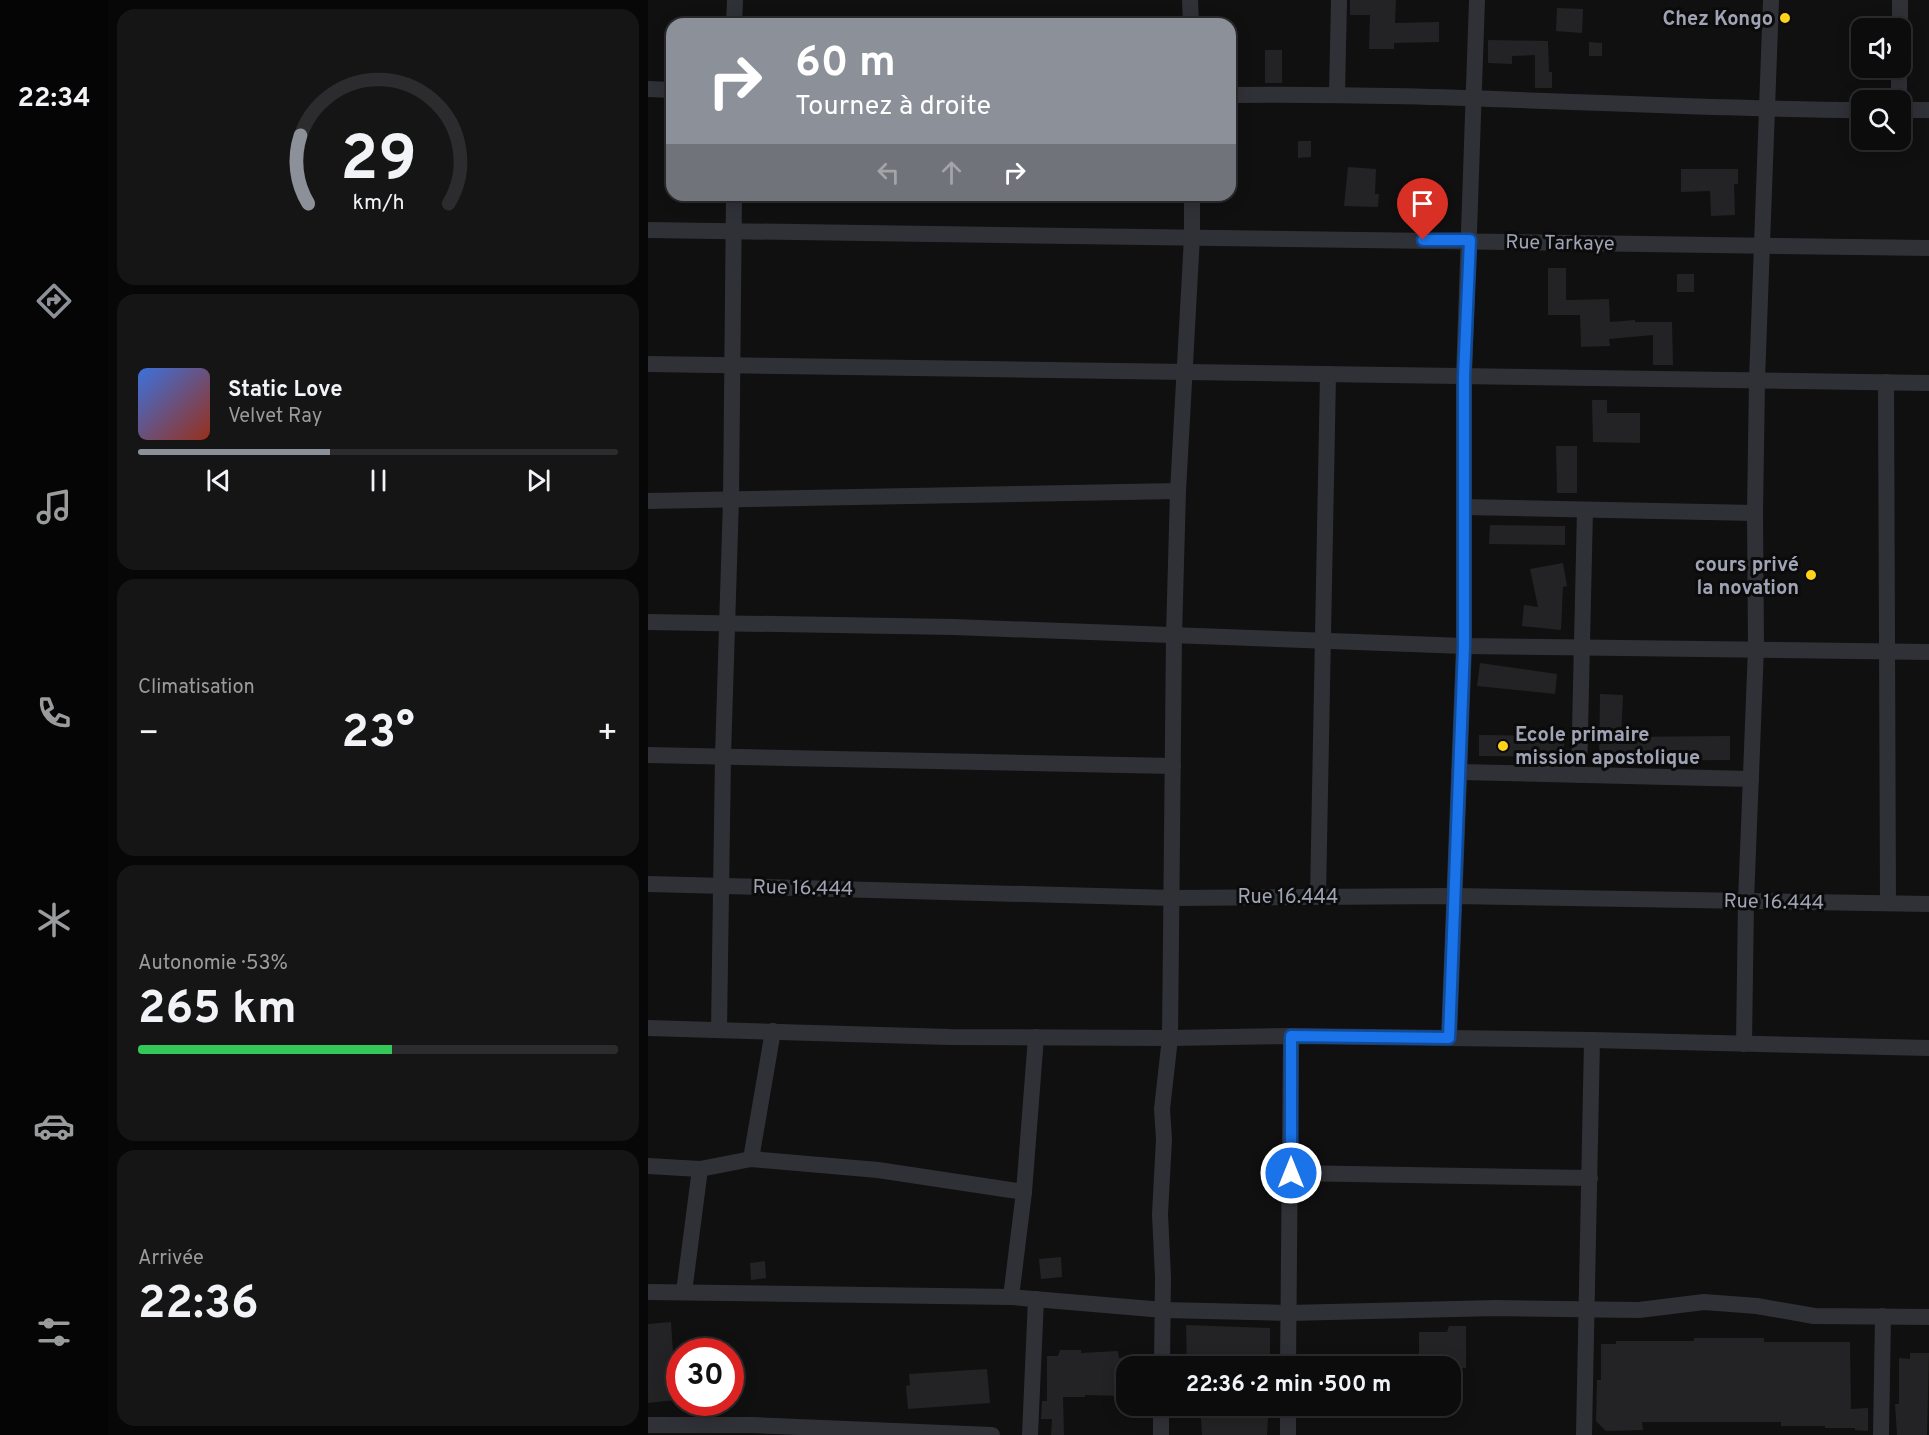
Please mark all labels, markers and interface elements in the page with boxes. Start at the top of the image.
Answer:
place label: Chez Kongo [1662,7,1773,33]
marker: Chez Kongo [1778,11,1792,25]
map controls [1851,18,1911,150]
button: sound [1851,18,1911,78]
text: 60 m [795,38,896,91]
icon: right [696,42,774,120]
text: 22:34 [17,82,91,116]
text: Tournez à droite [795,90,991,124]
button: search [1851,90,1911,150]
text: 29 [340,123,416,202]
icon: left [872,156,905,189]
icon: ahead [935,156,968,189]
icon: right [998,156,1031,189]
pin [1397,178,1448,240]
icon: arrive [1406,187,1439,220]
text: km/h [352,190,404,217]
street label: Rue Tarkaye [1505,230,1615,258]
icon: directions [33,280,75,322]
text: Static Love [228,377,342,404]
text: Velvet Ray [228,404,322,430]
icon: previous [202,464,235,497]
icon: pause [362,464,395,497]
icon: next [522,464,555,497]
icon: music [33,486,75,528]
place label: cours privé la novation [1695,553,1799,602]
marker: cours privé la novation [1804,568,1818,582]
text: Climatisation [138,675,255,701]
icon: phone [33,692,75,734]
text: 23° [341,706,415,763]
text: − [138,714,159,756]
text: + [597,714,618,756]
place label: Ecole primaire mission apostolique [1515,723,1700,772]
marker: Ecole primaire mission apostolique [1496,739,1510,753]
street label: Rue 16.444 [752,875,854,903]
street label: Rue 16.444 [1238,885,1338,911]
street label: Rue 16.444 [1723,889,1825,917]
icon: climate [33,899,75,941]
text: Autonomie · 53% [138,951,288,977]
text: 265 km [138,982,297,1039]
icon: car [33,1105,75,1147]
position arrow [1259,1141,1323,1205]
text: Arrivée [138,1246,204,1272]
text: 22:36 [138,1277,259,1334]
icon: filters [33,1311,75,1353]
speed limit sign: 30 [666,1338,744,1416]
text: 22:36 · 2 min · 500 m [1186,1372,1391,1399]

